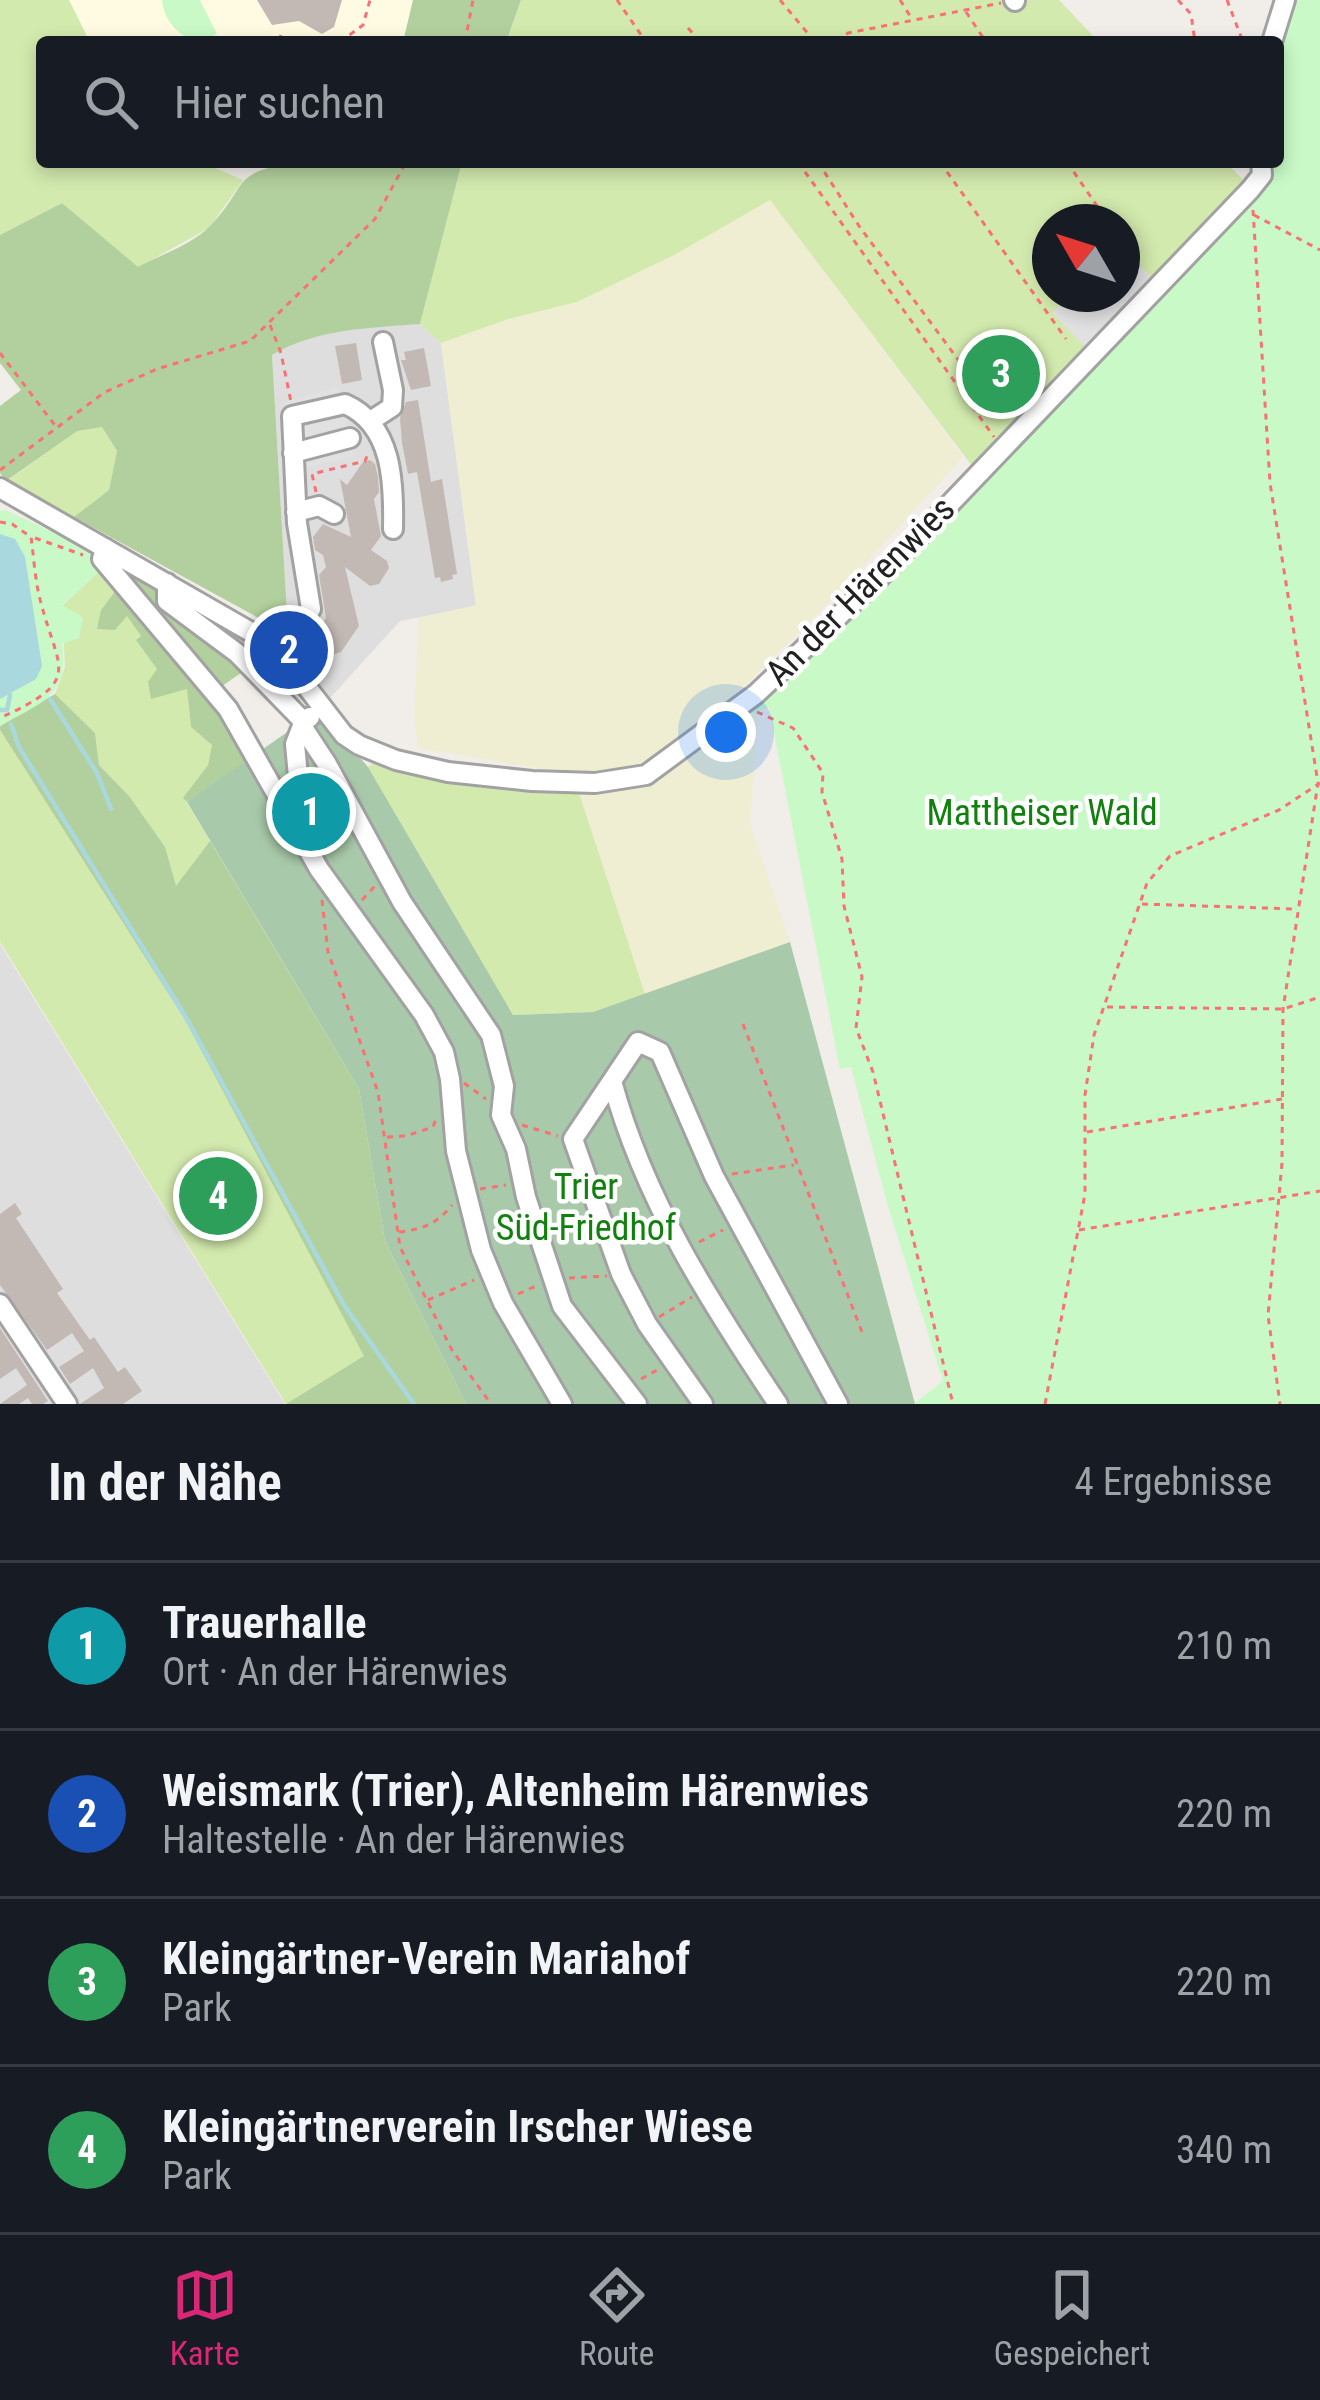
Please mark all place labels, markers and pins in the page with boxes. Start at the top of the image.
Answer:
pin: 3 [962,329,1040,419]
pin: 2 [250,605,328,695]
pin: 1 [272,767,350,857]
pin: 4 [179,1151,257,1241]

